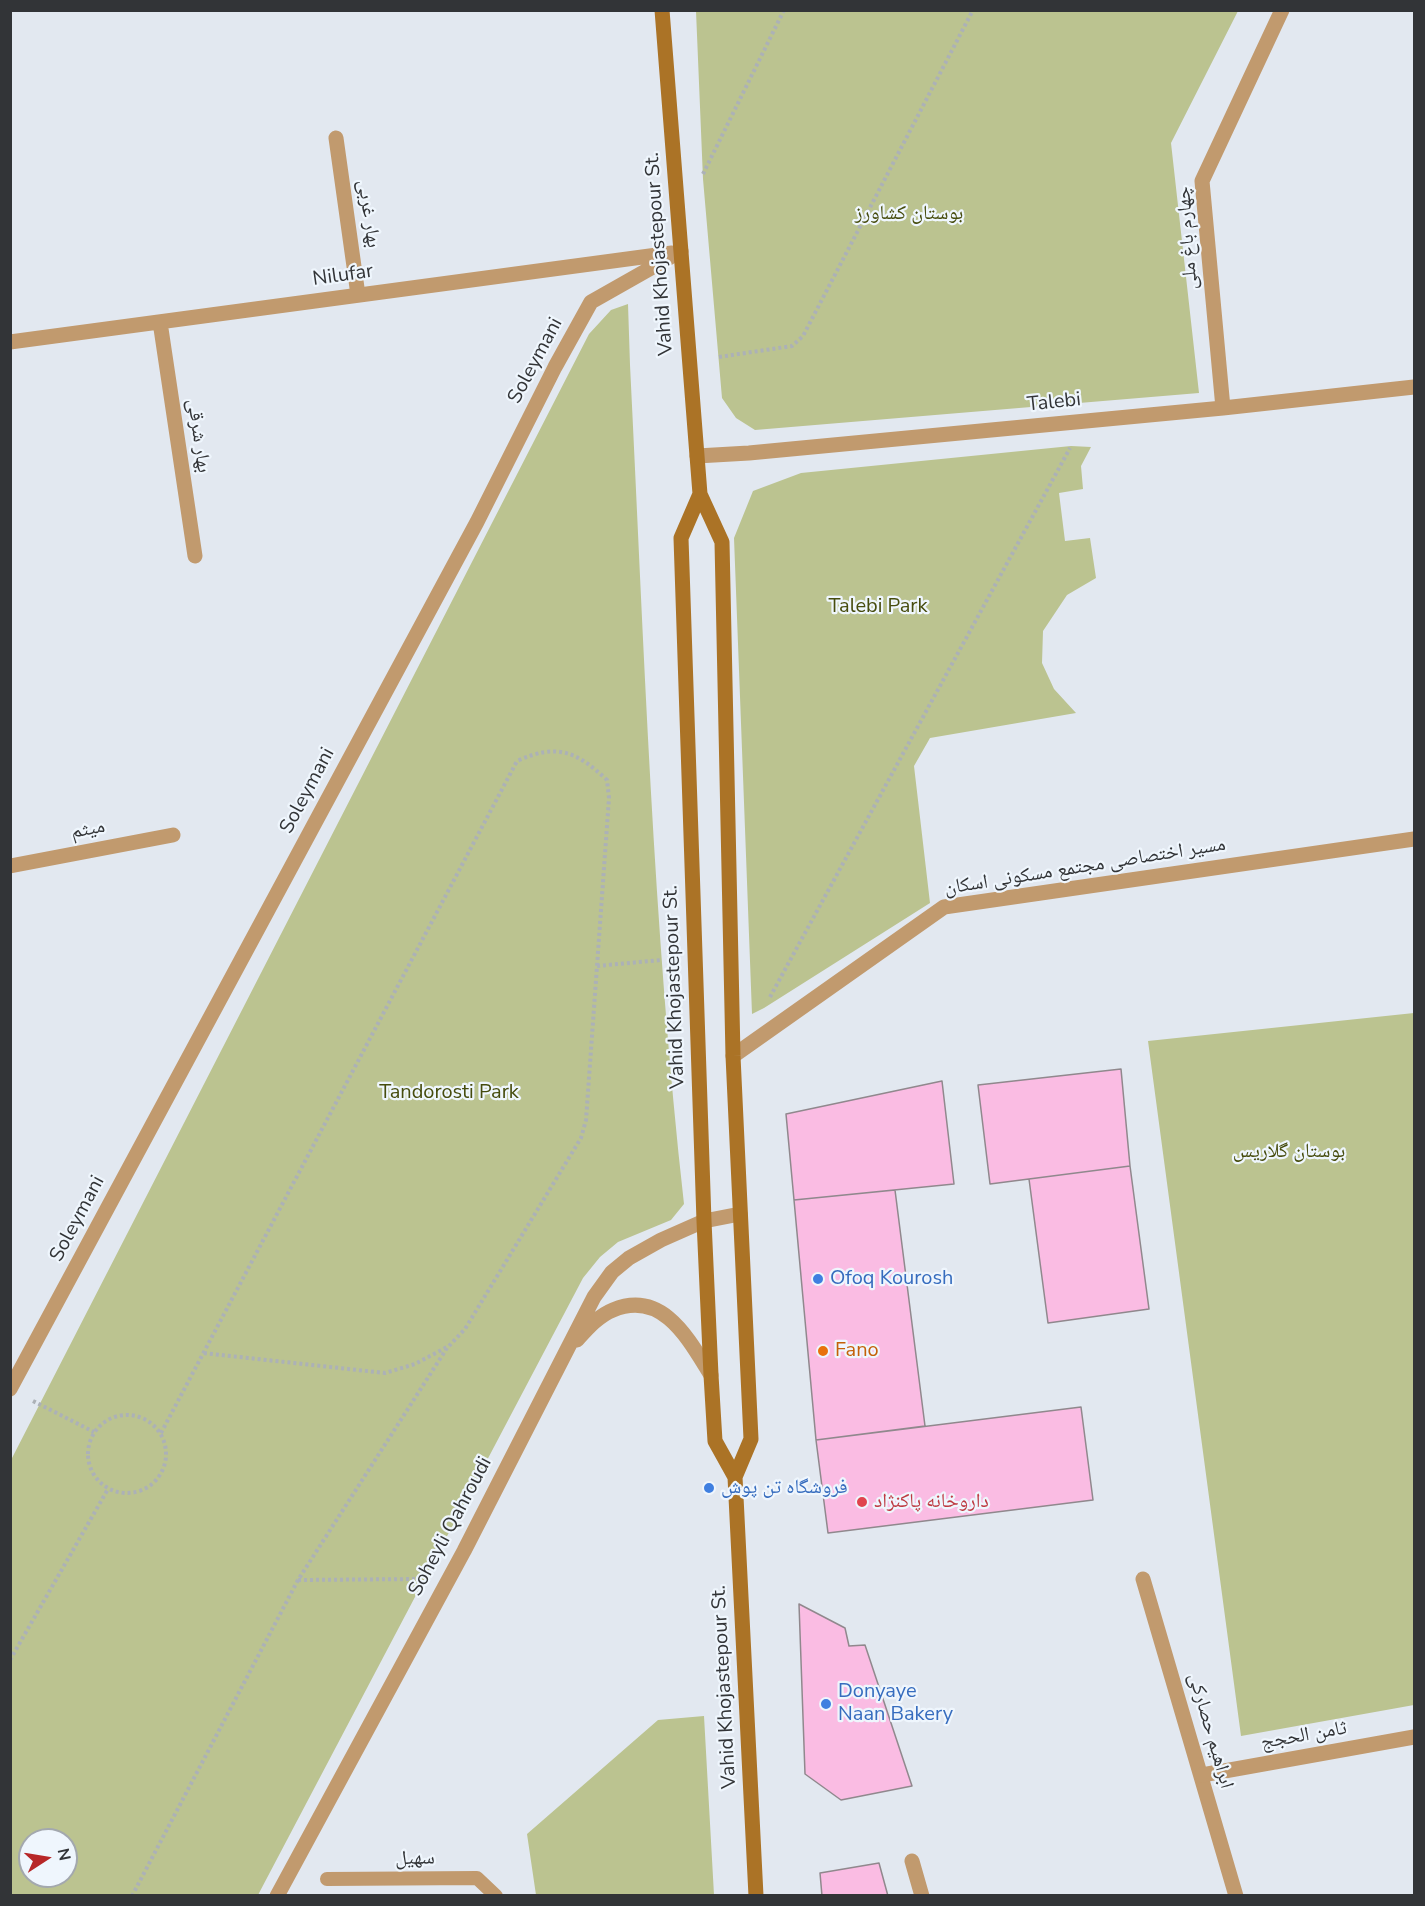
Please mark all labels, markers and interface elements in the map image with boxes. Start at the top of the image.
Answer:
street label: Vahid Khojastepour St. [641,152,679,356]
street label: بهار غربی [351,178,385,250]
street label: چهارم باغ ملی [1172,185,1204,291]
park label: بوستان کشاورز [855,202,963,226]
street label: Nilufar [311,260,375,292]
street label: Soleymani [503,314,569,408]
street label: Talebi [1026,388,1082,418]
street label: بهار شرقی [181,397,215,475]
park label: Talebi Park [829,595,927,619]
street label: Soleymani [275,744,341,838]
street label: میثم [69,815,107,845]
street label: مسیر اختصاصی مجتمع مسکونی اسکان [943,833,1227,901]
street label: Vahid Khojastepour St. [659,885,691,1089]
park label: Tandorosti Park [379,1081,519,1105]
park label: بوستان گلاریس [1233,1140,1345,1164]
street label: Soleymani [45,1172,111,1266]
place label: Ofoq Kourosh [830,1267,953,1291]
marker: Ofoq Kourosh [811,1272,825,1286]
place label: Fano [835,1339,879,1363]
marker: Fano [816,1344,830,1358]
street label: Soheyli Qahroudi [404,1453,498,1601]
place label: فروشگاه تن پوش [721,1476,848,1500]
marker: فروشگاه تن پوش [702,1481,716,1495]
place label: داروخانه پاکنژاد [874,1490,989,1514]
marker: داروخانه پاکنژاد [855,1495,869,1509]
street label: Vahid Khojastepour St. [708,1585,742,1789]
street label: ابراهیم حصارکی [1182,1670,1238,1792]
place label: Donyaye Naan Bakery [838,1680,953,1727]
marker: Donyaye Naan Bakery [819,1697,833,1711]
street label: ثامن الحجج [1259,1717,1349,1755]
north arrow [18,1828,78,1888]
text: N [52,1847,76,1863]
street label: سهیل [395,1847,435,1871]

